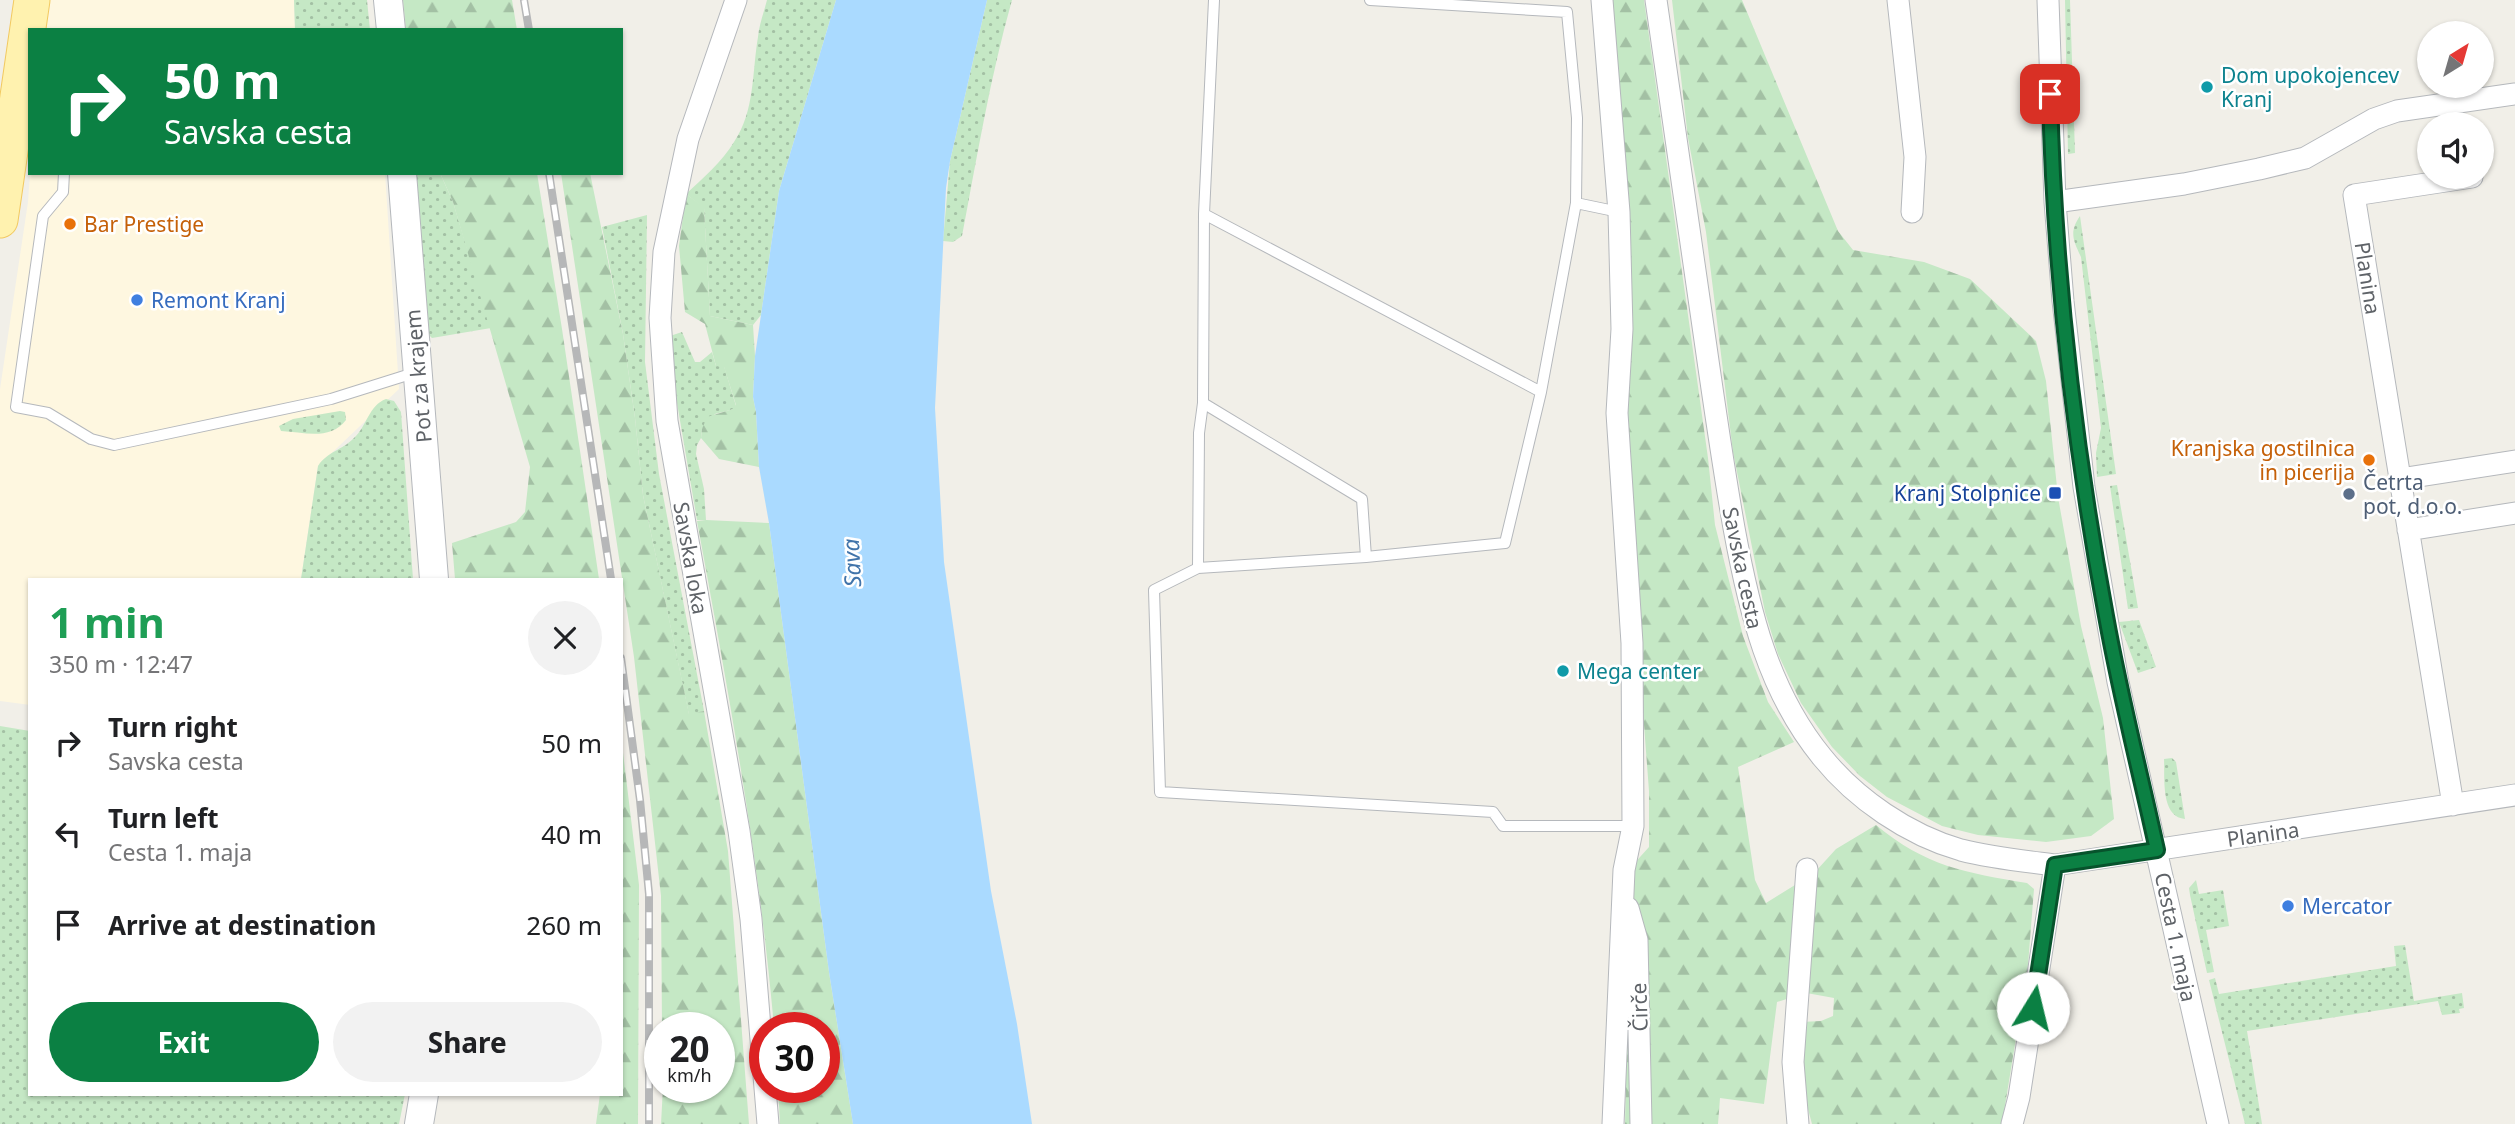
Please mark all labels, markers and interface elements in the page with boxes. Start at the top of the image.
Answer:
north arrow [2417,21,2494,98]
map controls [2417,21,2494,189]
text: 50 m [164,47,281,113]
icon: right [49,56,140,147]
place label: Dom upokojencev Kranj [2221,61,2399,113]
pin [2020,64,2080,124]
icon: arrive [2031,75,2069,113]
marker: Dom upokojencev Kranj [2199,79,2215,95]
text: Savska cesta [164,110,353,153]
button: sound [2417,112,2494,189]
place label: Bar Prestige [84,210,204,238]
marker: Bar Prestige [62,216,78,232]
street label: Planina [2348,240,2388,316]
place label: Remont Kranj [151,286,286,314]
marker: Remont Kranj [129,292,145,308]
street label: Pot za krajem [398,308,438,444]
place label: Kranjska gostilnica in picerija [2171,434,2355,486]
marker: Kranjska gostilnica in picerija [2361,452,2377,468]
place label: Četrta pot, d.o.o. [2363,468,2463,520]
place label: Kranj Stolpnice [1894,479,2041,507]
marker: Kranj Stolpnice [2047,485,2063,501]
marker: Četrta pot, d.o.o. [2341,486,2357,502]
street label: Savska loka [667,500,715,616]
street label: Savska cesta [1716,505,1770,631]
water label: Sava [834,538,868,588]
text: 1 min [49,593,165,650]
button: close [528,601,602,675]
text: 350 m · 12:47 [49,648,193,680]
place label: Mega center [1577,657,1701,685]
marker: Mega center [1555,663,1571,679]
text: Turn right [108,709,238,745]
icon: right [49,724,87,762]
text: 50 m [541,725,602,761]
text: Savska cesta [108,745,244,777]
text: Turn left [108,800,219,836]
icon: left [49,815,87,853]
street label: Planina [2225,815,2301,853]
text: 40 m [541,816,602,852]
text: Cesta 1. maja [108,836,252,868]
street label: Cesta 1. maja [2149,870,2203,1004]
place label: Mercator [2302,892,2392,920]
marker: Mercator [2280,898,2296,914]
icon: arrive [49,906,87,944]
text: Arrive at destination [108,907,377,943]
text: 260 m [526,907,602,943]
position arrow [1996,971,2070,1045]
street label: Čirče [1624,982,1654,1032]
button: Exit [49,1002,319,1082]
button: Share [333,1002,602,1082]
speed limit sign: 30 [749,1012,840,1103]
text: 20 [669,1025,710,1072]
text: km/h [667,1063,712,1087]

